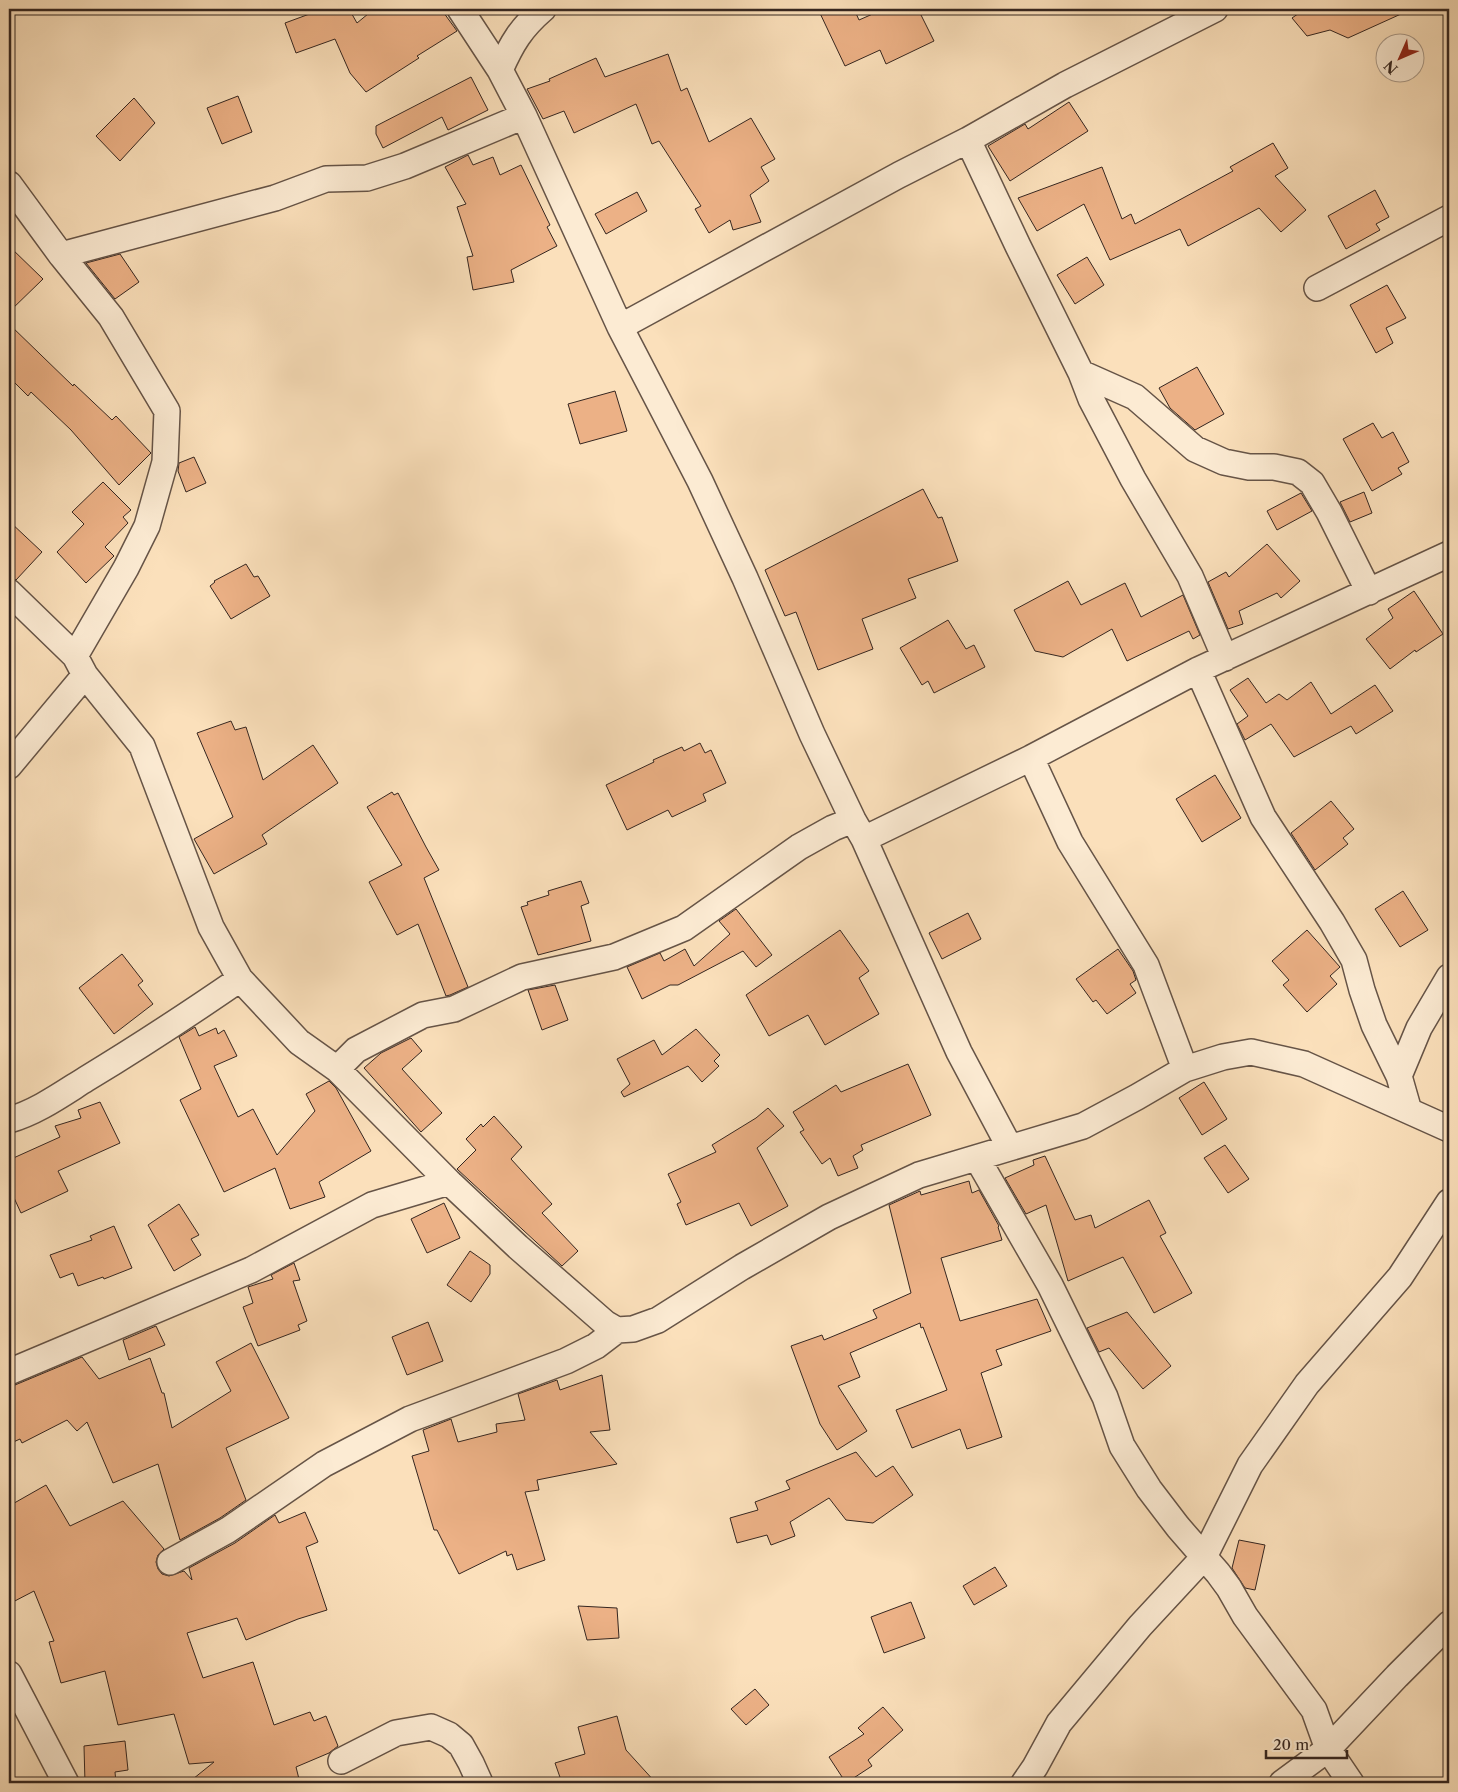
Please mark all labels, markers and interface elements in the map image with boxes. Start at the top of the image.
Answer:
north arrow [1376,32,1426,82]
text: N [1380,57,1401,78]
scale bar [1266,1727,1347,1759]
text: 20 m [1273,1735,1309,1754]

